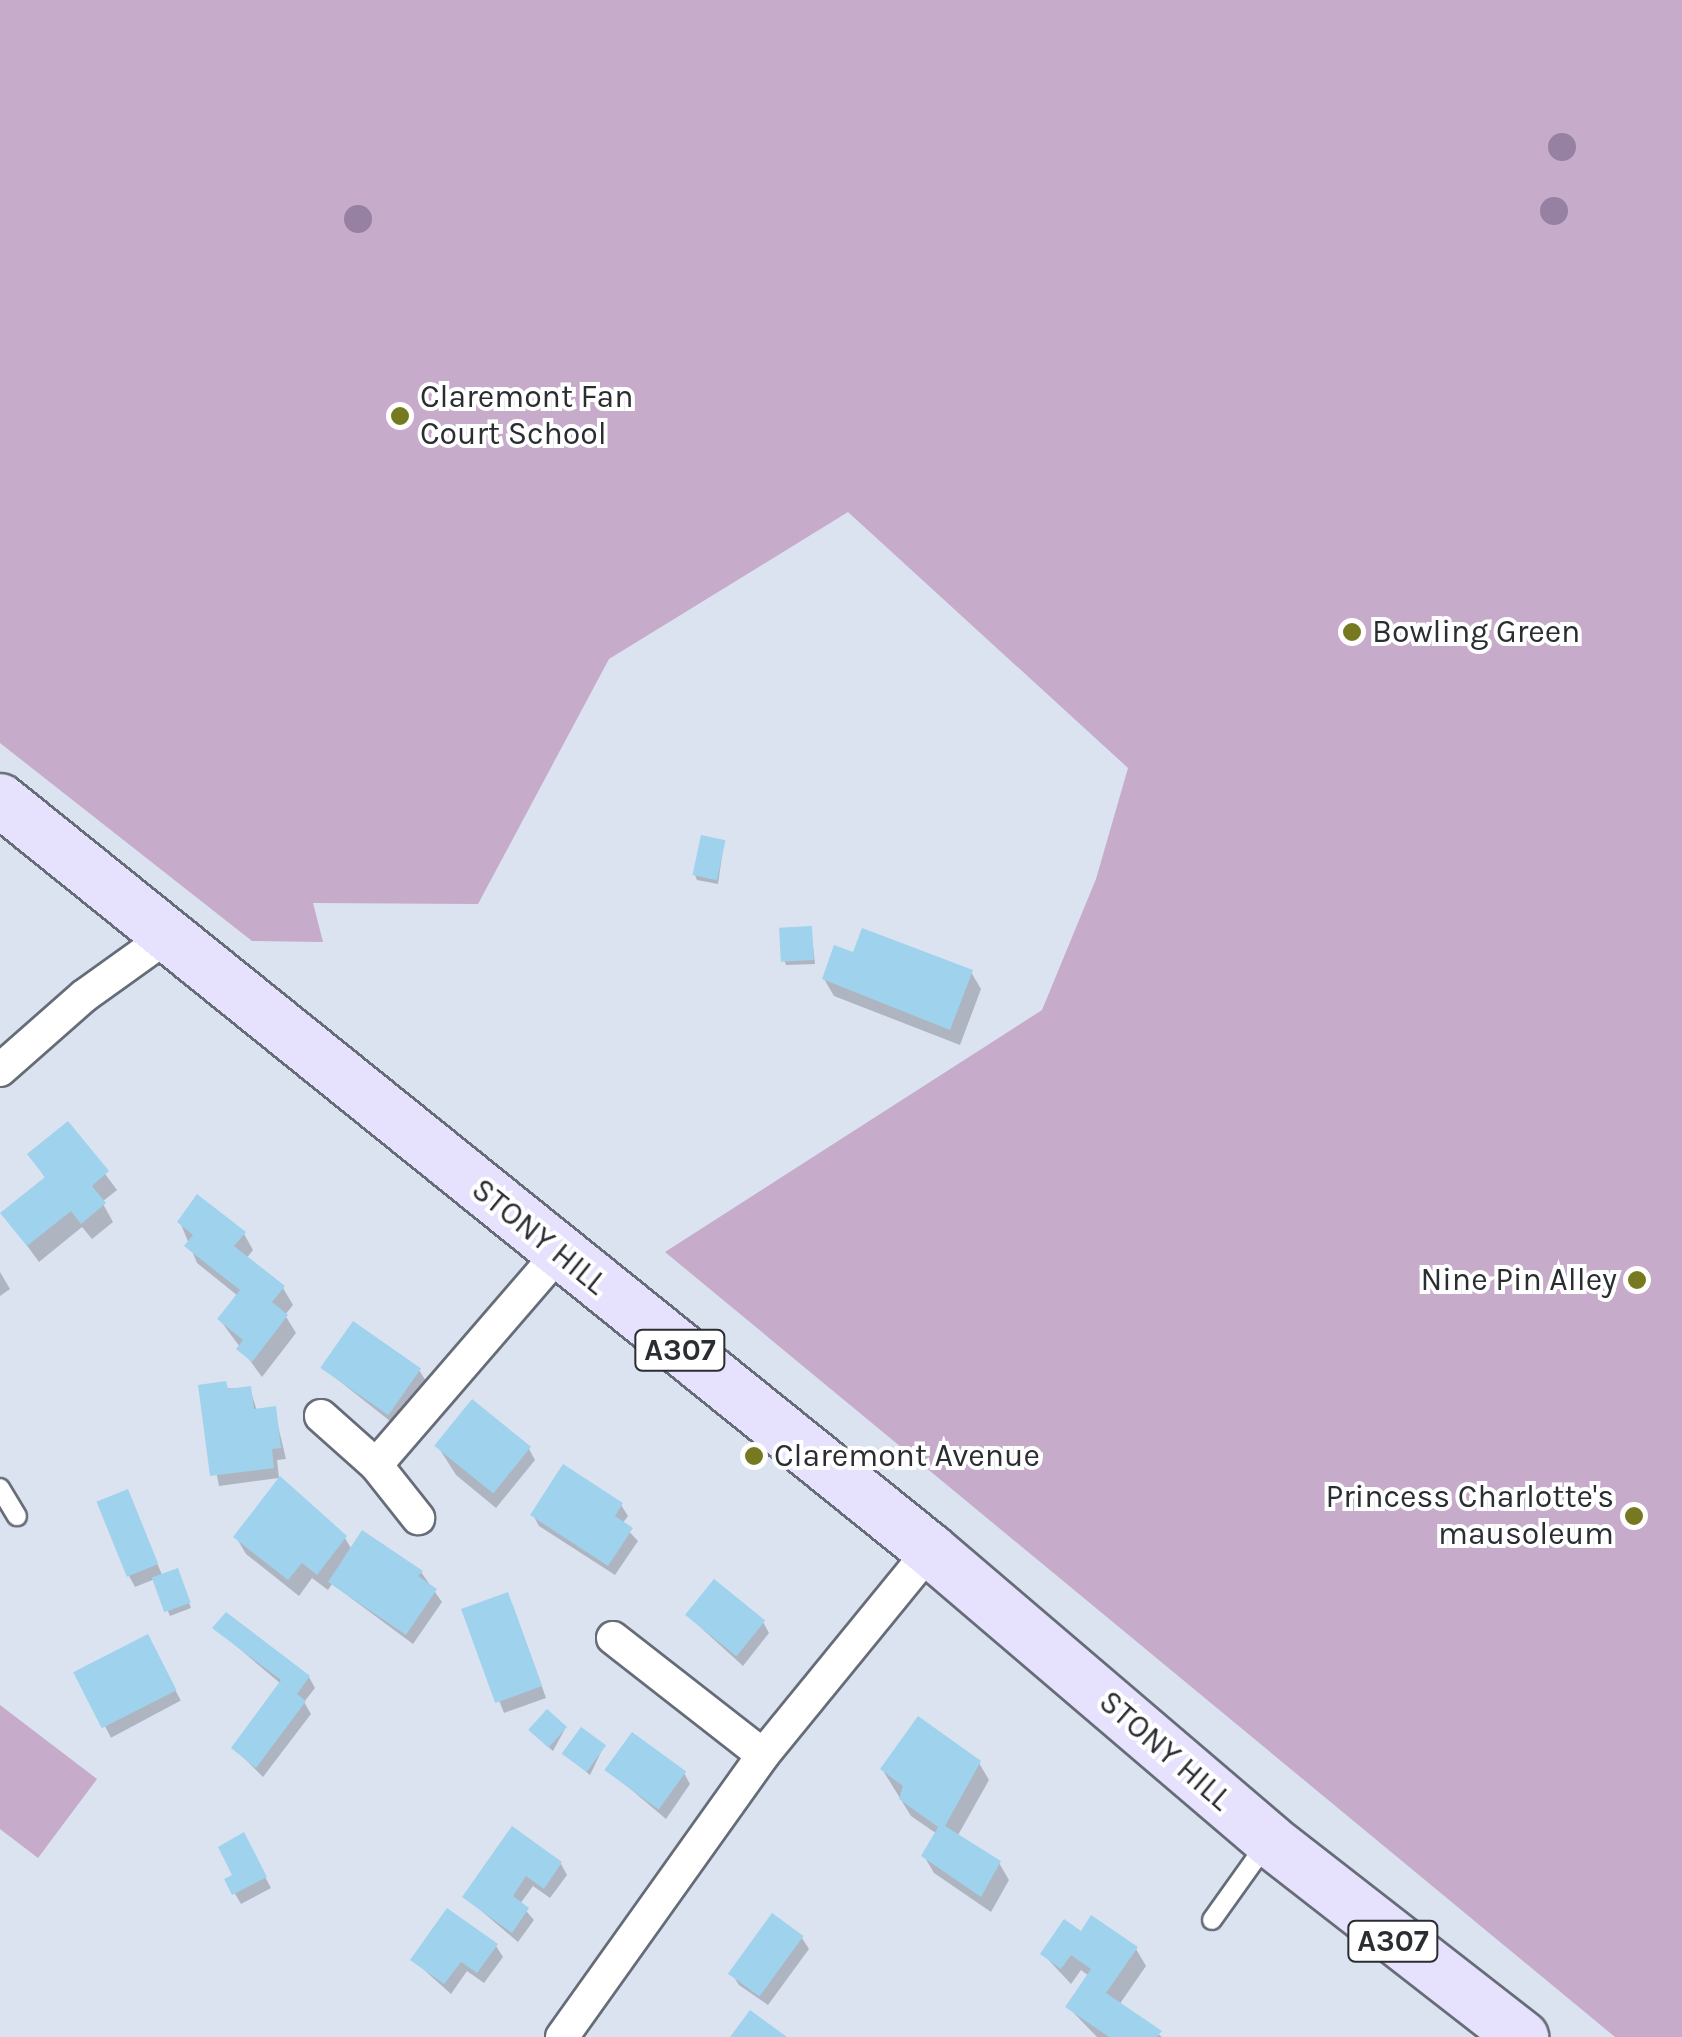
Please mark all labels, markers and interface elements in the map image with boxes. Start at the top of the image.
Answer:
place label: Claremont Fan Court School [420,379,633,454]
marker: Claremont Fan Court School [389,405,411,427]
place label: Bowling Green [1372,613,1580,651]
marker: Bowling Green [1341,621,1363,643]
street label: STONY HILL [463,1171,615,1303]
place label: Nine Pin Alley [1420,1261,1617,1299]
marker: Nine Pin Alley [1626,1269,1648,1291]
road number: A307 [632,1325,728,1375]
place label: Claremont Avenue [774,1437,1040,1475]
marker: Claremont Avenue [743,1445,765,1467]
place label: Princess Charlotte's mausoleum [1325,1479,1614,1554]
marker: Princess Charlotte's mausoleum [1623,1505,1645,1527]
street label: STONY HILL [1091,1683,1239,1819]
road number: A307 [1346,1916,1440,1966]

